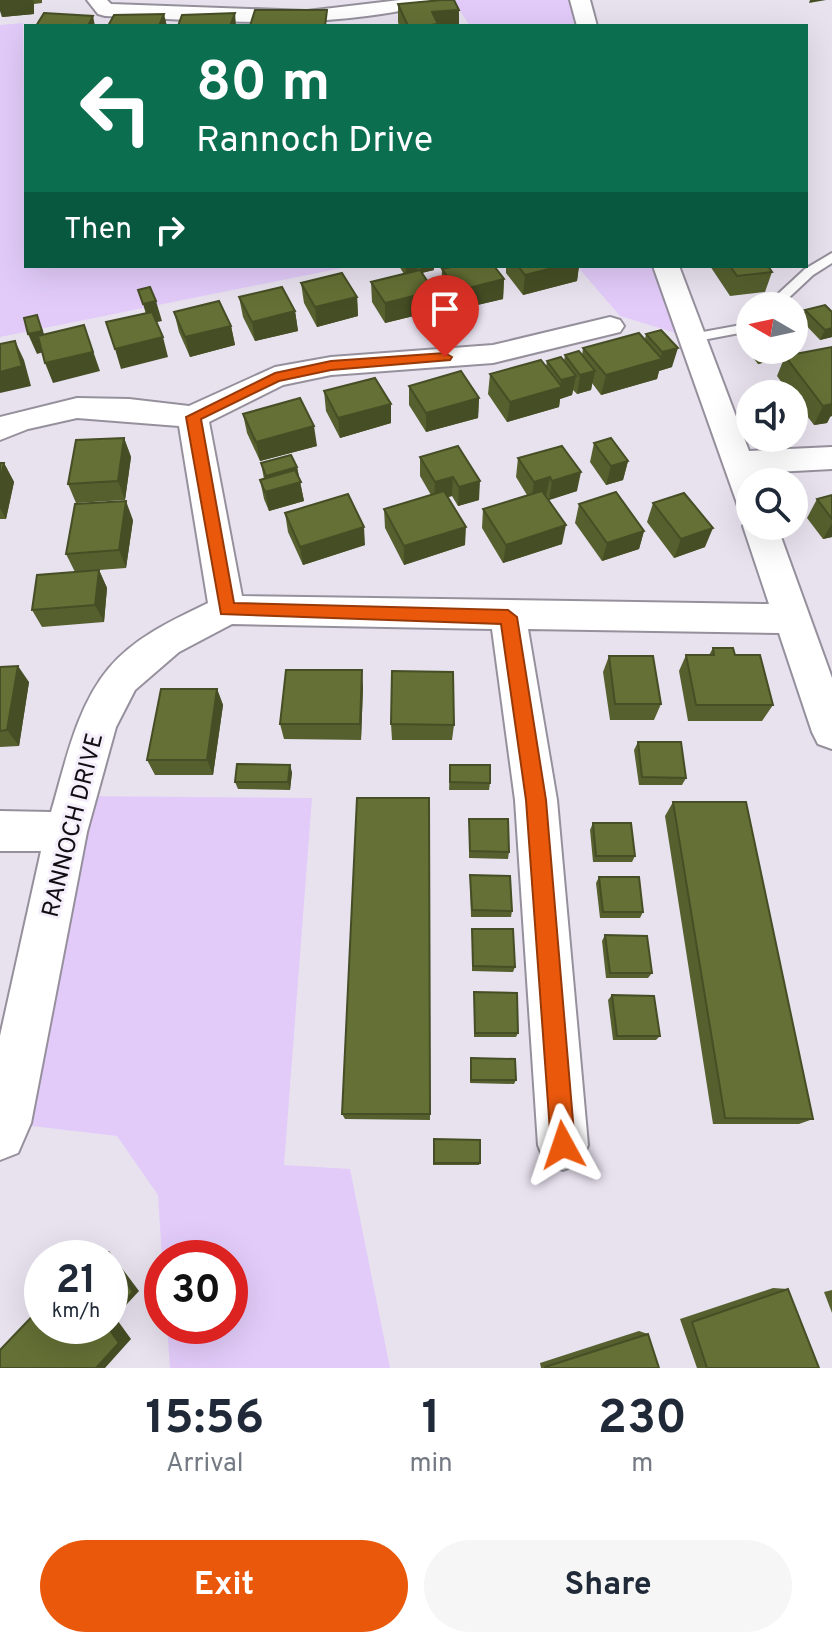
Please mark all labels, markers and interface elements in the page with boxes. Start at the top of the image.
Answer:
text: 80 m [196,50,330,120]
icon: left [64,56,168,160]
text: Rannoch Drive [196,119,433,165]
icon: right [148,208,192,252]
text: Then [64,212,132,249]
pin [411,275,479,357]
icon: arrive [423,287,467,331]
north arrow [736,292,808,364]
map controls [736,292,808,540]
button: sound [736,380,808,452]
button: search [736,468,808,540]
street label: RANNOCH DRIVE [37,730,111,921]
position arrow [521,1103,605,1187]
speed limit sign: 30 [144,1240,248,1344]
text: 21 [56,1257,96,1307]
text: km/h [52,1299,100,1325]
text: 15:56 [145,1390,264,1450]
text: 1 [421,1390,441,1450]
text: 230 [598,1390,687,1450]
text: Arrival [166,1448,243,1481]
text: min [409,1448,453,1481]
text: m [631,1448,653,1481]
button: Exit [40,1540,408,1632]
button: Share [424,1540,792,1632]

